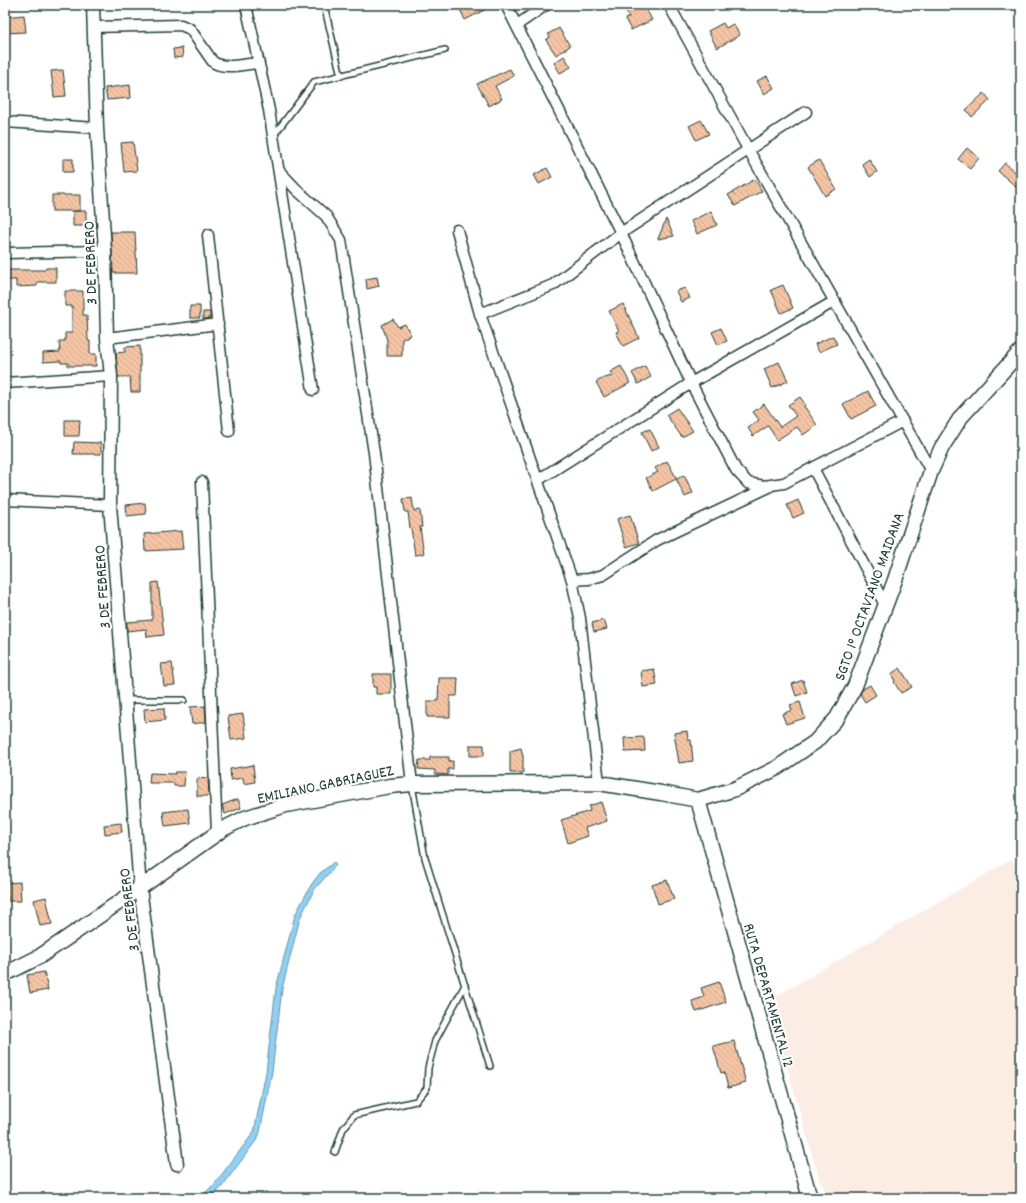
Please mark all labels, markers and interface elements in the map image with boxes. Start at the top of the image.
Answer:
street label: 3 DE FEBRERO [79,221,104,305]
street label: SGTO 1° OCTAVIANO MAIDANA [829,509,912,684]
street label: 3 DE FEBRERO [89,544,118,630]
street label: EMILIANO GABRIAGUEZ [255,760,396,811]
street label: 3 DE FEBRERO [114,867,147,953]
street label: RUTA DEPARTAMENTAL 12 [736,921,799,1071]

